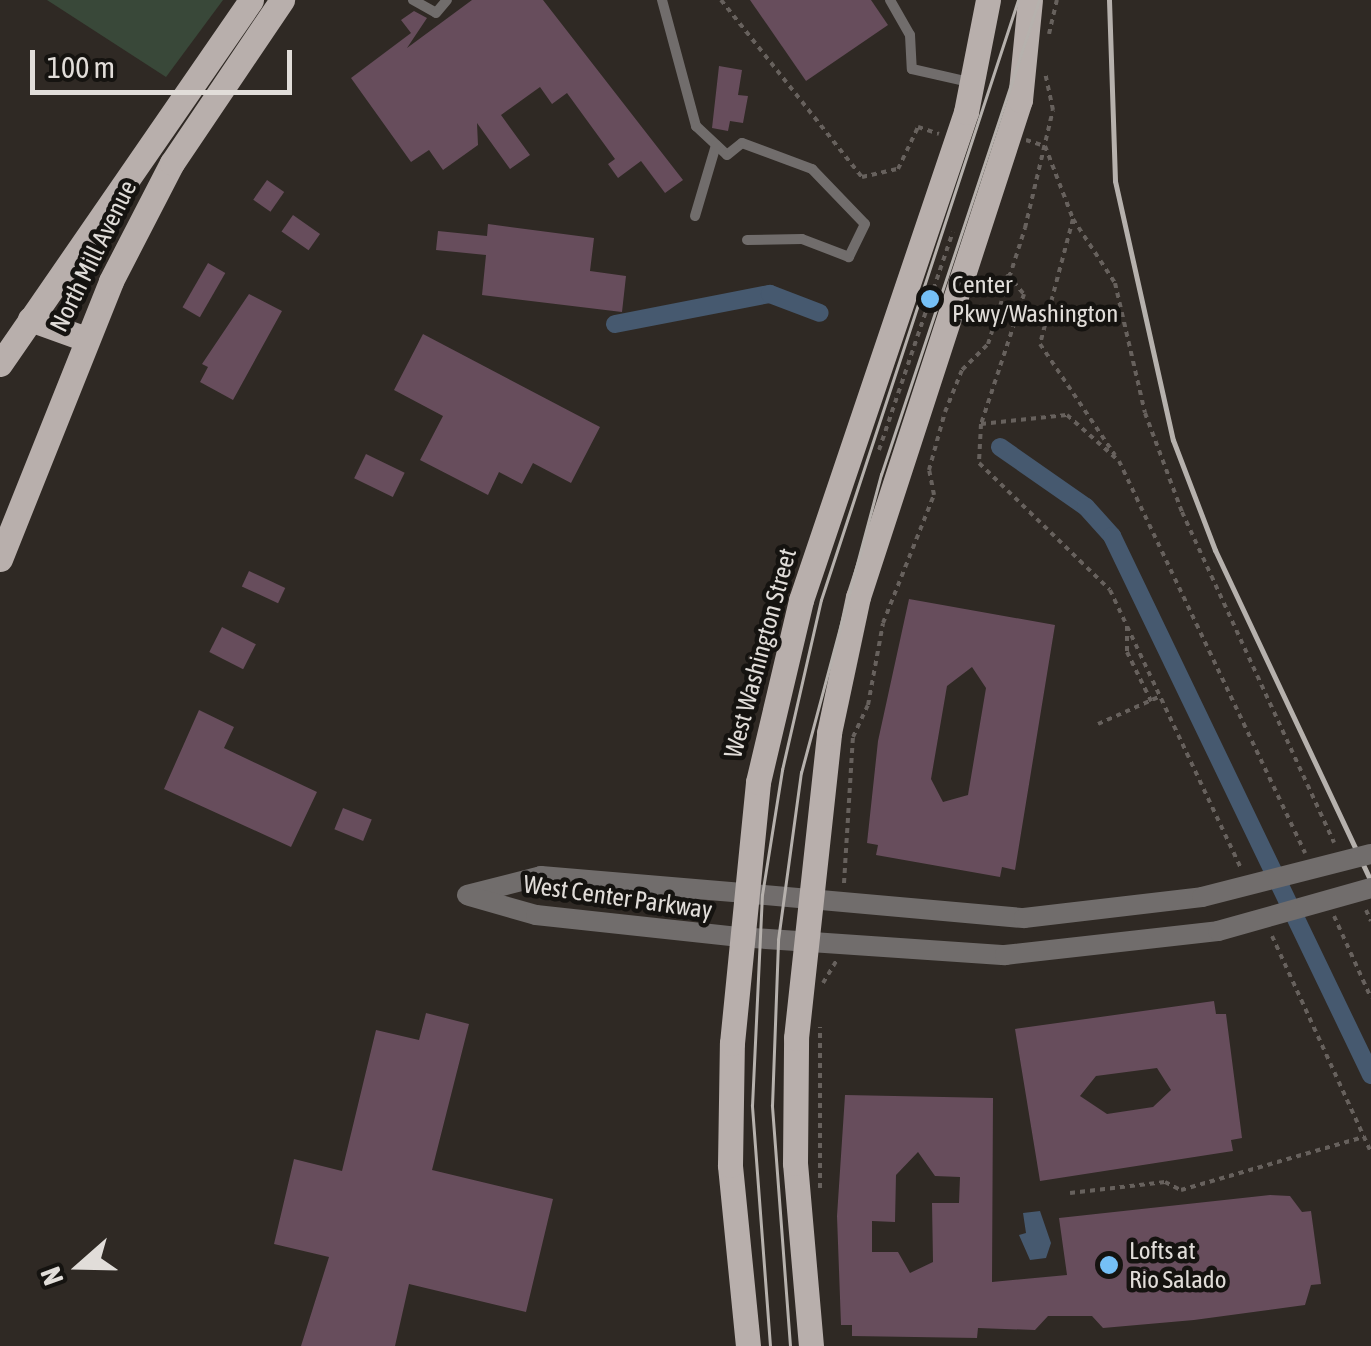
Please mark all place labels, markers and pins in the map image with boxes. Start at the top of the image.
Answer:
place label: Center Pkwy/Washington [952,270,1118,329]
marker: Center Pkwy/Washington [917,286,943,312]
place label: Lofts at Rio Salado [1129,1236,1226,1295]
marker: Lofts at Rio Salado [1098,1254,1120,1276]

